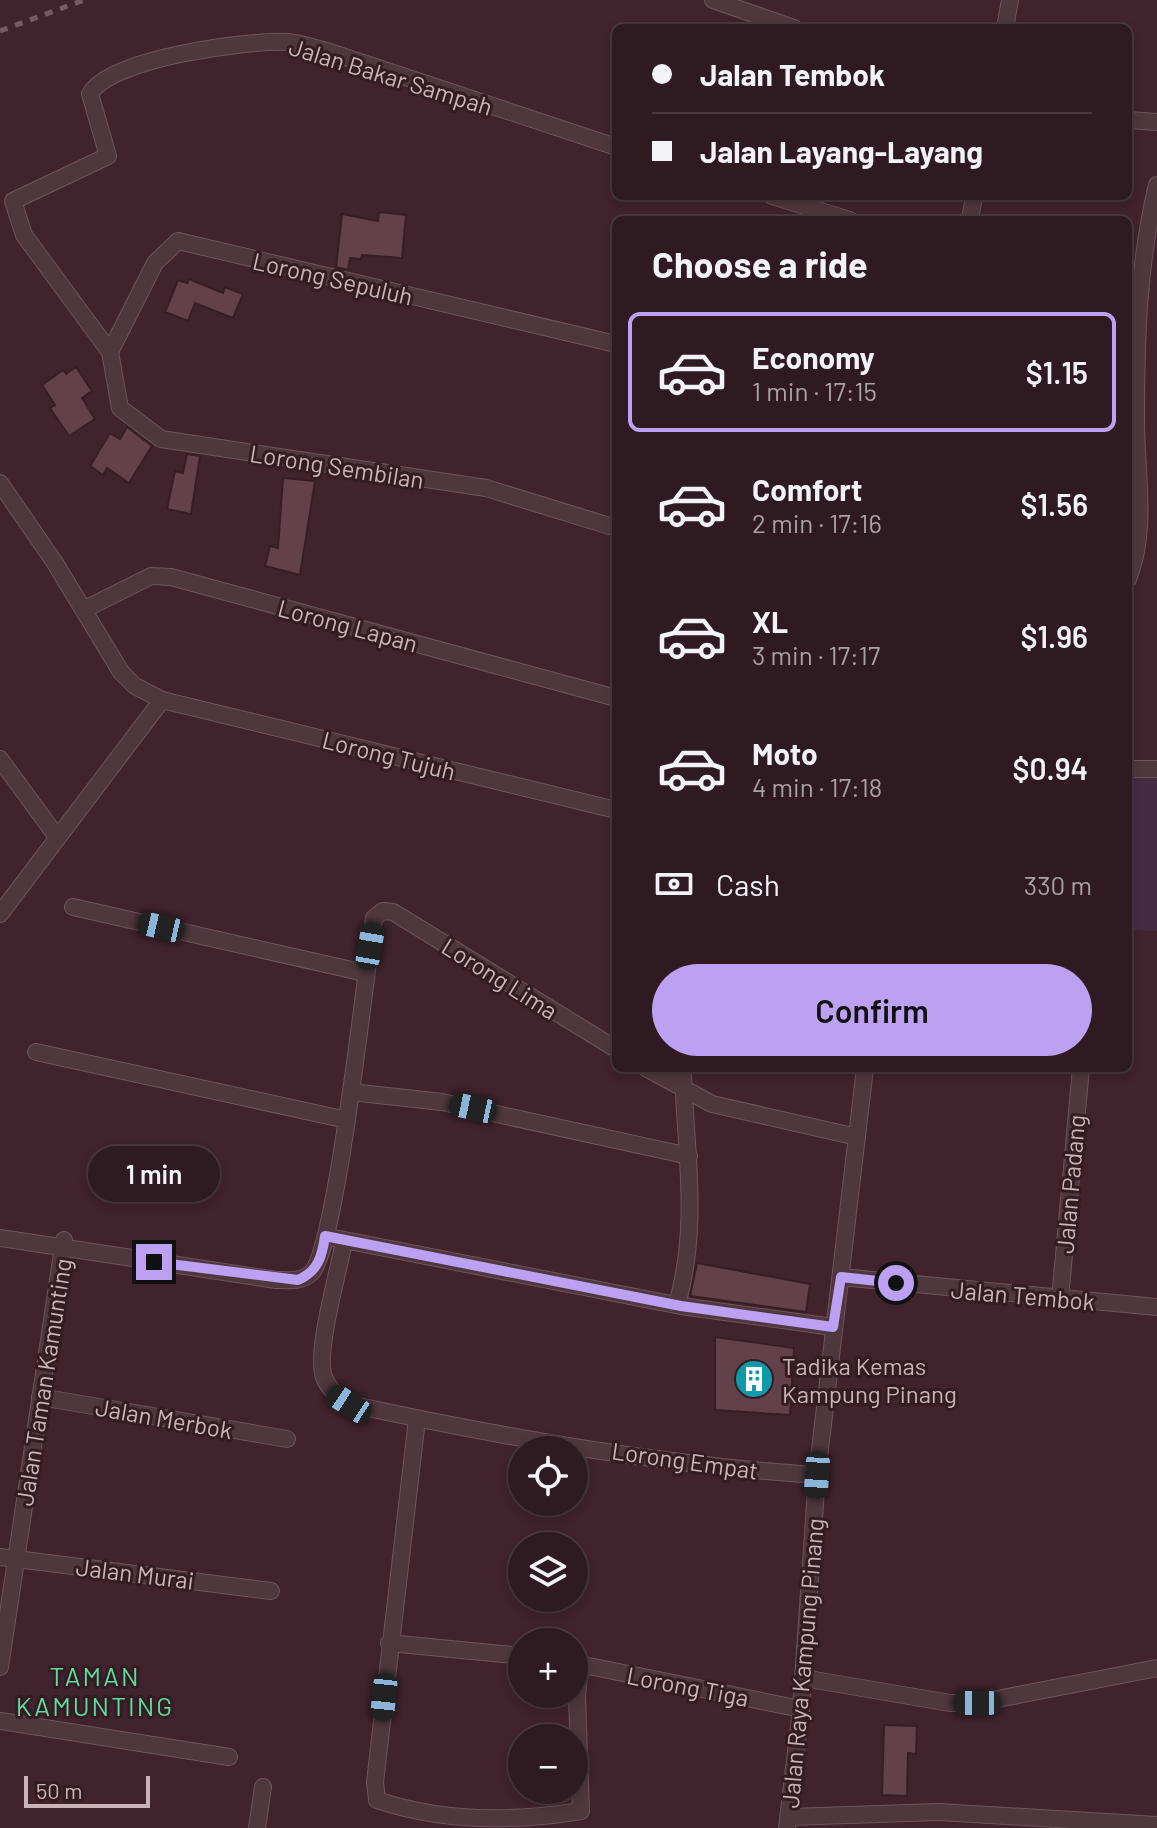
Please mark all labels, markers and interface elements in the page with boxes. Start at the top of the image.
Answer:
street label: Jalan Bakar Sampah [286,31,496,121]
text: Jalan Tembok [700,56,885,92]
text: Jalan Layang-Layang [700,133,983,169]
text: Choose a ride [652,242,868,285]
street label: Lorong Sepuluh [250,246,416,310]
icon: car [656,336,728,408]
text: Economy [752,339,875,375]
text: $1.15 [1026,354,1088,390]
text: 1 min · 17:15 [752,375,877,406]
street label: Lorong Sembilan [248,438,426,494]
icon: car [656,468,728,540]
text: Comfort [752,471,862,507]
text: $1.56 [1020,486,1088,522]
text: 2 min · 17:16 [752,507,882,538]
street label: Lorong Lapan [275,592,421,658]
icon: car [656,600,728,672]
text: XL [752,603,788,639]
text: $1.96 [1021,618,1088,654]
text: 3 min · 17:17 [752,639,880,670]
street label: Lorong Tujuh [319,724,459,786]
icon: car [656,732,728,804]
text: Moto [752,735,818,771]
text: $0.94 [1012,750,1088,786]
text: 4 min · 17:18 [752,771,882,802]
icon: cash [652,862,696,906]
text: Cash [716,866,780,902]
text: 330 m [1024,869,1092,900]
car [135,910,187,944]
car [354,920,386,972]
street label: Lorong Lima [437,931,563,1025]
button: Confirm [652,964,1092,1056]
car [447,1091,499,1125]
street label: Jalan Padang [1049,1113,1091,1255]
callout: 1 min [88,1146,220,1202]
text: 1 min [126,1158,182,1189]
route end [136,1244,172,1280]
street label: Jalan Taman Kamunting [9,1256,77,1508]
route start [878,1265,914,1301]
street label: Jalan Tembok [950,1274,1096,1316]
place label: Tadika Kemas Kampung Pinang [782,1351,957,1408]
building icon: Tadika Kemas Kampung Pinang [733,1358,775,1400]
car [322,1381,376,1427]
street label: Jalan Merbok [93,1392,235,1444]
street label: Lorong Empat [610,1435,760,1485]
map controls [508,1436,588,1804]
button: locate [508,1436,588,1516]
car [803,1450,831,1500]
street label: Jalan Raya Kampung Pinang [775,1517,829,1809]
button: layers [508,1532,588,1612]
street label: Jalan Murai [74,1551,196,1595]
button: + [508,1628,588,1708]
district label: TAMAN KAMUNTING [16,1660,174,1721]
street label: Lorong Tiga [625,1660,751,1712]
car [370,1672,398,1722]
car [953,1691,1001,1715]
button: − [508,1724,588,1804]
scale bar [24,1772,150,1808]
text: 50 m [36,1777,82,1803]

